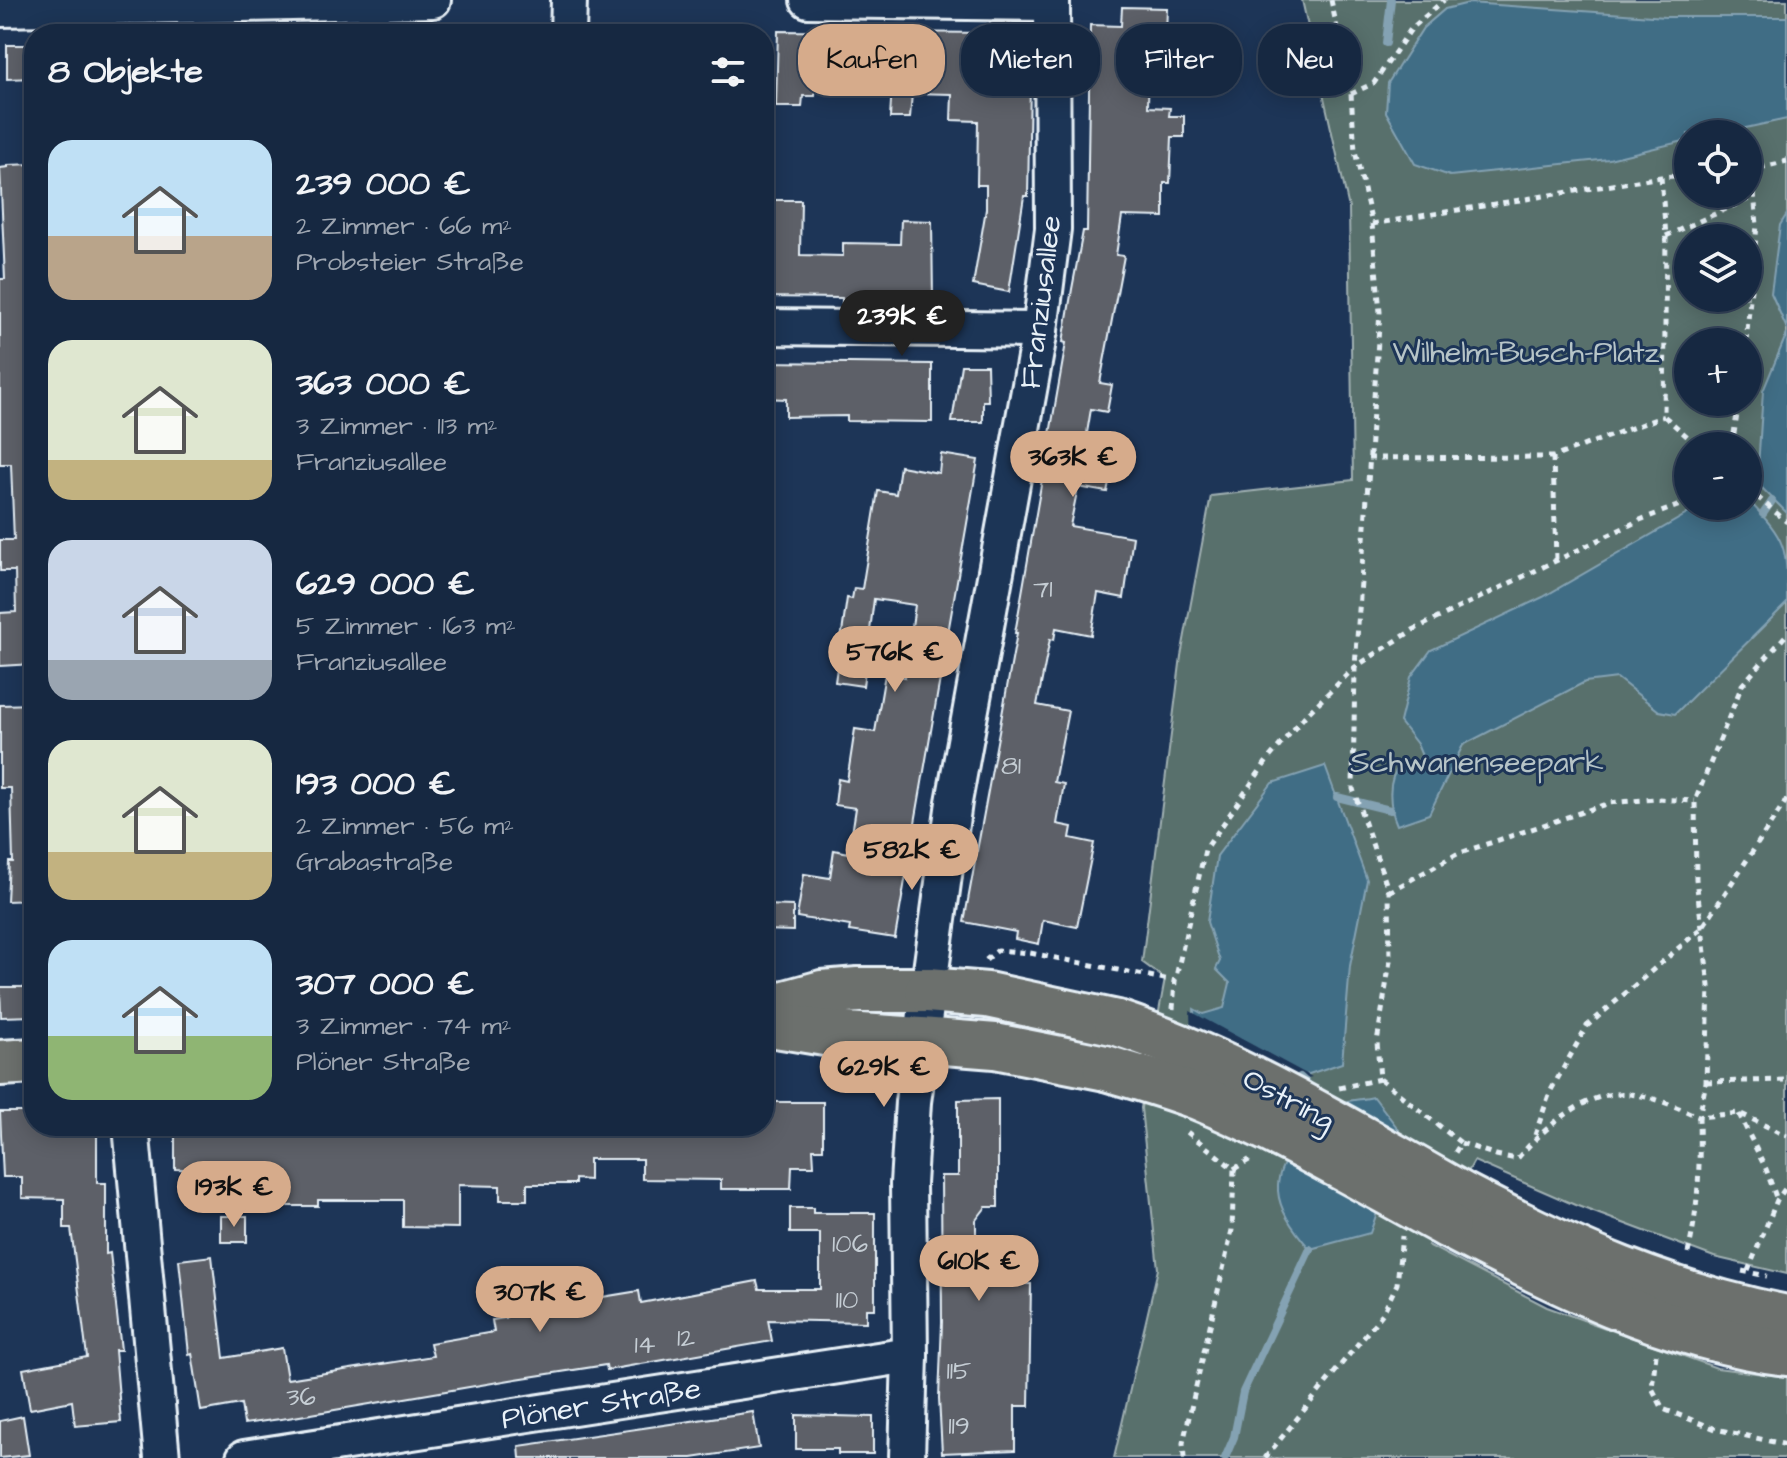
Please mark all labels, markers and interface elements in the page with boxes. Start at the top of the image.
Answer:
chip: Kaufen [798,24,945,96]
chip: Mieten [961,24,1100,96]
chip: Filter [1116,24,1242,96]
chip: Neu [1258,24,1361,96]
text: 8 Objekte [48,48,203,96]
icon: filters [706,50,750,94]
map controls [1674,120,1762,520]
button: locate [1674,120,1762,208]
text: 239 000 € [296,160,471,208]
icon: home [112,172,208,268]
text: 2 Zimmer · 66 m² [296,208,512,244]
street label: Franziusallee [1010,213,1072,391]
button: layers [1674,224,1762,312]
text: Probsteier Straße [296,244,524,280]
pin: 239K € [837,290,967,358]
text: 239K € [857,298,947,334]
button: + [1674,328,1762,416]
park label: Wilhelm-Busch-Platz [1393,332,1660,374]
text: 363 000 € [296,360,471,408]
icon: home [112,372,208,468]
text: 3 Zimmer · 113 m² [296,408,498,444]
pin: 363K € [1008,431,1138,499]
button: − [1674,432,1762,520]
text: 363K € [1028,439,1118,475]
text: Franziusallee [296,444,447,480]
text: 629 000 € [296,560,475,608]
house number: 71 [1033,571,1053,607]
icon: home [112,572,208,668]
text: 5 Zimmer · 163 m² [296,608,516,644]
pin: 576K € [830,626,960,694]
text: 576K € [846,634,944,670]
text: Franziusallee [296,644,447,680]
park label: Schwanenseepark [1350,742,1604,784]
house number: 81 [1001,748,1021,784]
text: 193 000 € [296,760,456,808]
icon: home [112,772,208,868]
text: 2 Zimmer · 56 m² [296,808,514,844]
pin: 582K € [847,824,977,892]
text: 582K € [864,832,960,868]
text: Grabastraße [296,844,453,880]
text: 307 000 € [296,960,474,1008]
icon: home [112,972,208,1068]
text: 3 Zimmer · 74 m² [296,1008,511,1044]
pin: 629K € [819,1041,949,1109]
text: Plöner Straße [296,1044,470,1080]
text: 629K € [838,1049,930,1085]
street label: Ostring [1235,1058,1342,1143]
pin: 193K € [169,1161,299,1229]
text: 193K € [195,1169,273,1205]
house number: 106 [832,1226,868,1262]
pin: 610K € [914,1235,1044,1303]
text: 610K € [938,1243,1020,1279]
pin: 307K € [475,1266,605,1334]
text: 307K € [494,1274,586,1310]
house number: 110 [835,1282,859,1318]
house number: 12 [677,1320,695,1356]
house number: 14 [634,1327,656,1363]
house number: 115 [946,1353,972,1389]
street label: Plöner Straße [498,1368,704,1440]
house number: 36 [286,1379,316,1415]
house number: 119 [948,1408,970,1444]

